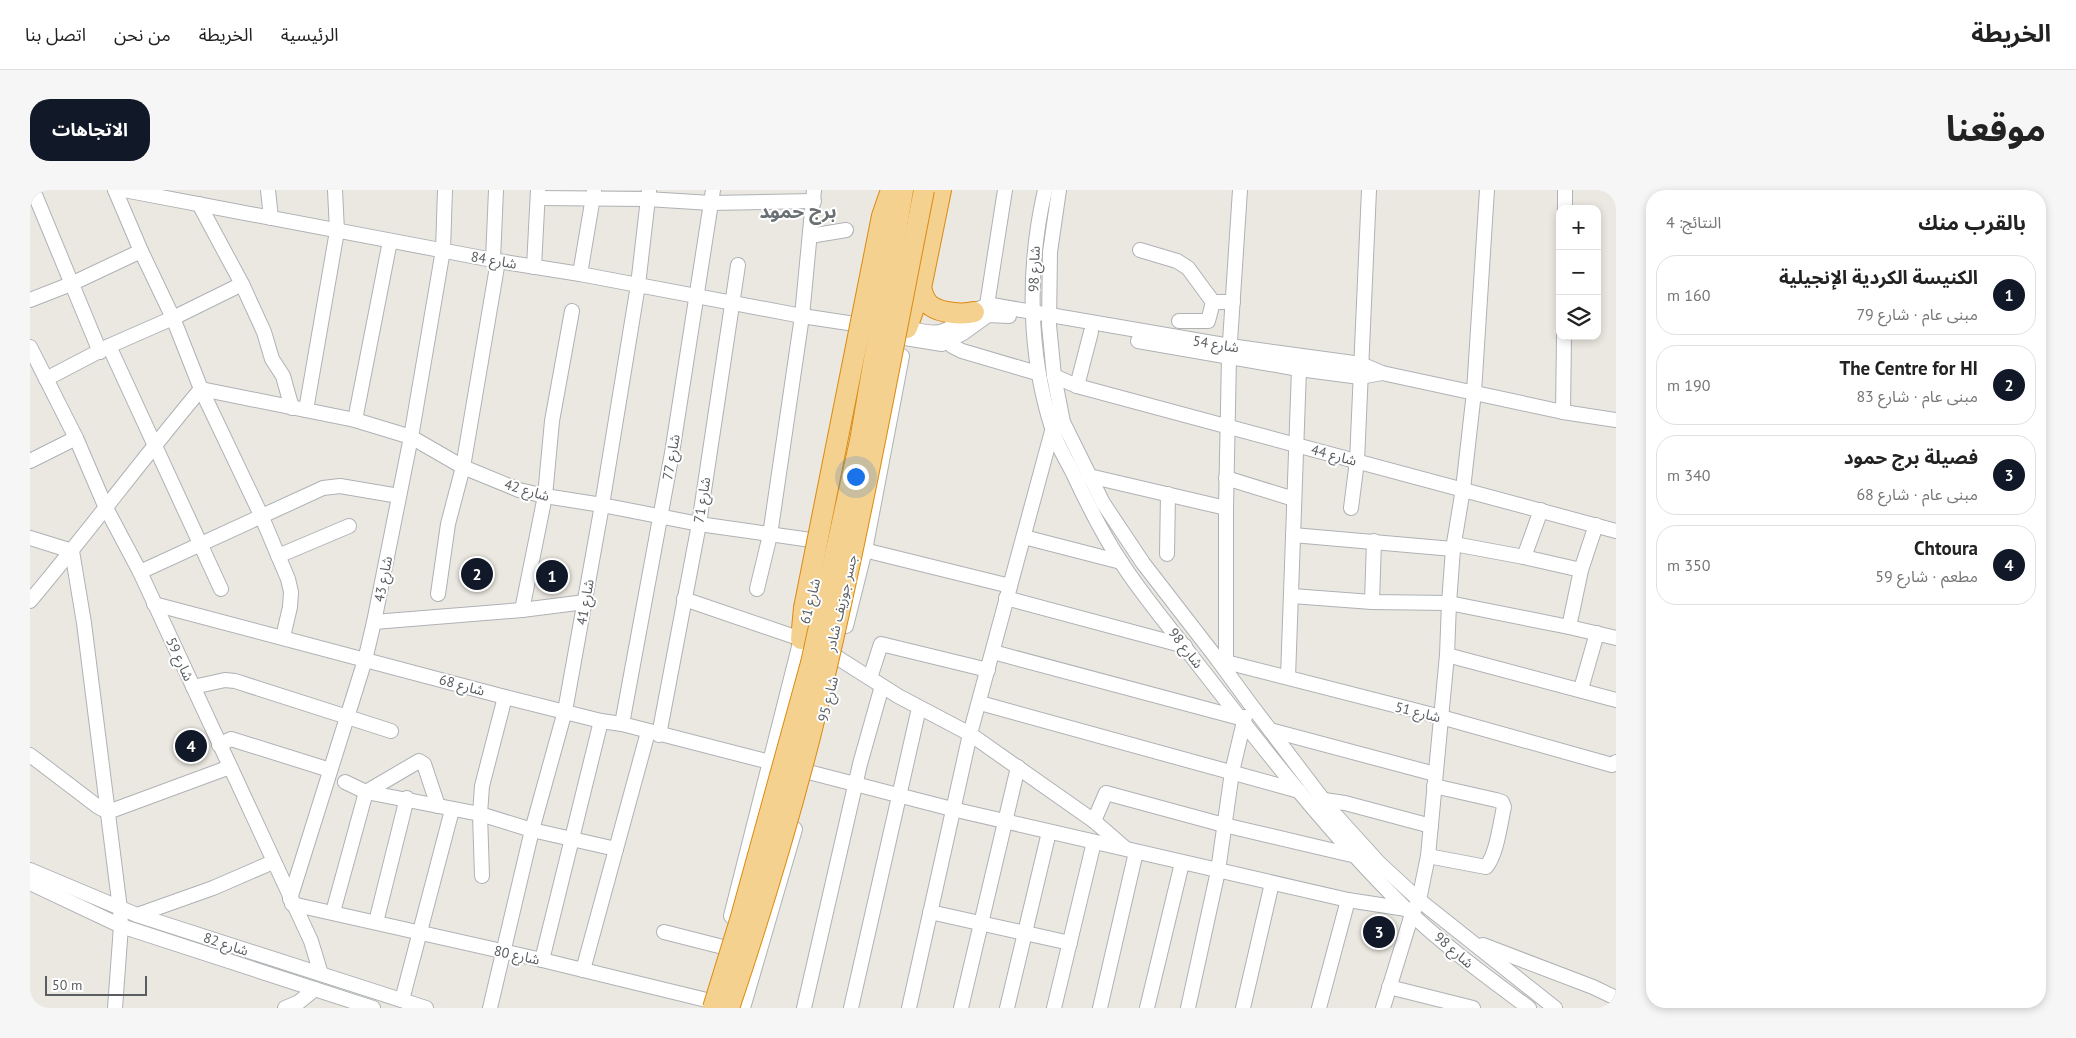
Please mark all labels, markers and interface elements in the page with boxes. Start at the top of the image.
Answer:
text: الخريطة [1971,18,2051,49]
text: اتصل بنا [25,23,86,46]
text: من نحن [114,23,171,46]
text: الخريطة [199,23,253,46]
text: الرئيسية [281,23,339,46]
button: الاتجاهات [30,99,150,161]
text: موقعنا [1946,105,2046,151]
district label: برج حموﺪ [759,199,837,225]
map controls [1556,205,1601,340]
button: + [1556,205,1601,250]
text: بالقرب منك [1918,209,2026,236]
text: النتائج: 4 [1666,212,1721,232]
street label: شارع 98 [1024,246,1046,293]
street label: شارع 84 [469,247,518,275]
button: − [1556,250,1601,295]
text: الكنيسة الكردية الإنجيلية [1779,265,1978,289]
text: 160 m [1667,285,1710,305]
text: 1 [2004,285,2014,305]
button: layers [1556,295,1601,340]
text: مبنى عام · شارع 79 [1856,304,1978,324]
street label: شارع 54 [1191,331,1240,358]
text: The Centre for HI [1839,356,1978,380]
text: 190 m [1667,375,1710,395]
text: 2 [2004,375,2014,395]
text: مبنى عام · شارع 83 [1856,386,1978,406]
street label: شارع 77 [658,433,686,482]
street label: شارع 44 [1309,440,1359,472]
text: فصيلة برج حمود [1844,445,1978,469]
your location [843,464,869,490]
text: 340 m [1667,465,1710,485]
text: 3 [2004,465,2014,485]
street label: شارع 42 [502,475,552,507]
street label: شارع 71 [689,476,716,525]
text: مبنى عام · شارع 68 [1856,484,1978,504]
text: Chtoura [1914,536,1978,560]
street label: جسر جوزيف شادر [821,553,861,654]
street label: شارع 43 [370,555,398,604]
pin: 2 [461,555,493,593]
text: 350 m [1667,555,1710,575]
text: 4 [2004,555,2014,575]
pin: 1 [536,557,568,595]
text: مطعم · شارع 59 [1875,566,1978,586]
street label: شارع 61 [796,576,826,626]
street label: شارع 41 [572,578,600,627]
street label: شارع 98 [1163,624,1207,673]
street label: شارع 59 [160,634,198,685]
street label: شارع 68 [437,670,487,702]
street label: شارع 95 [814,674,844,724]
street label: شارع 51 [1393,698,1443,728]
pin: 4 [175,727,207,765]
pin: 3 [1363,913,1395,951]
street label: شارع 82 [201,928,251,962]
street label: شارع 98 [1429,928,1477,973]
street label: شارع 80 [492,941,542,971]
scale bar [45,973,148,996]
text: 50 m [52,976,82,994]

